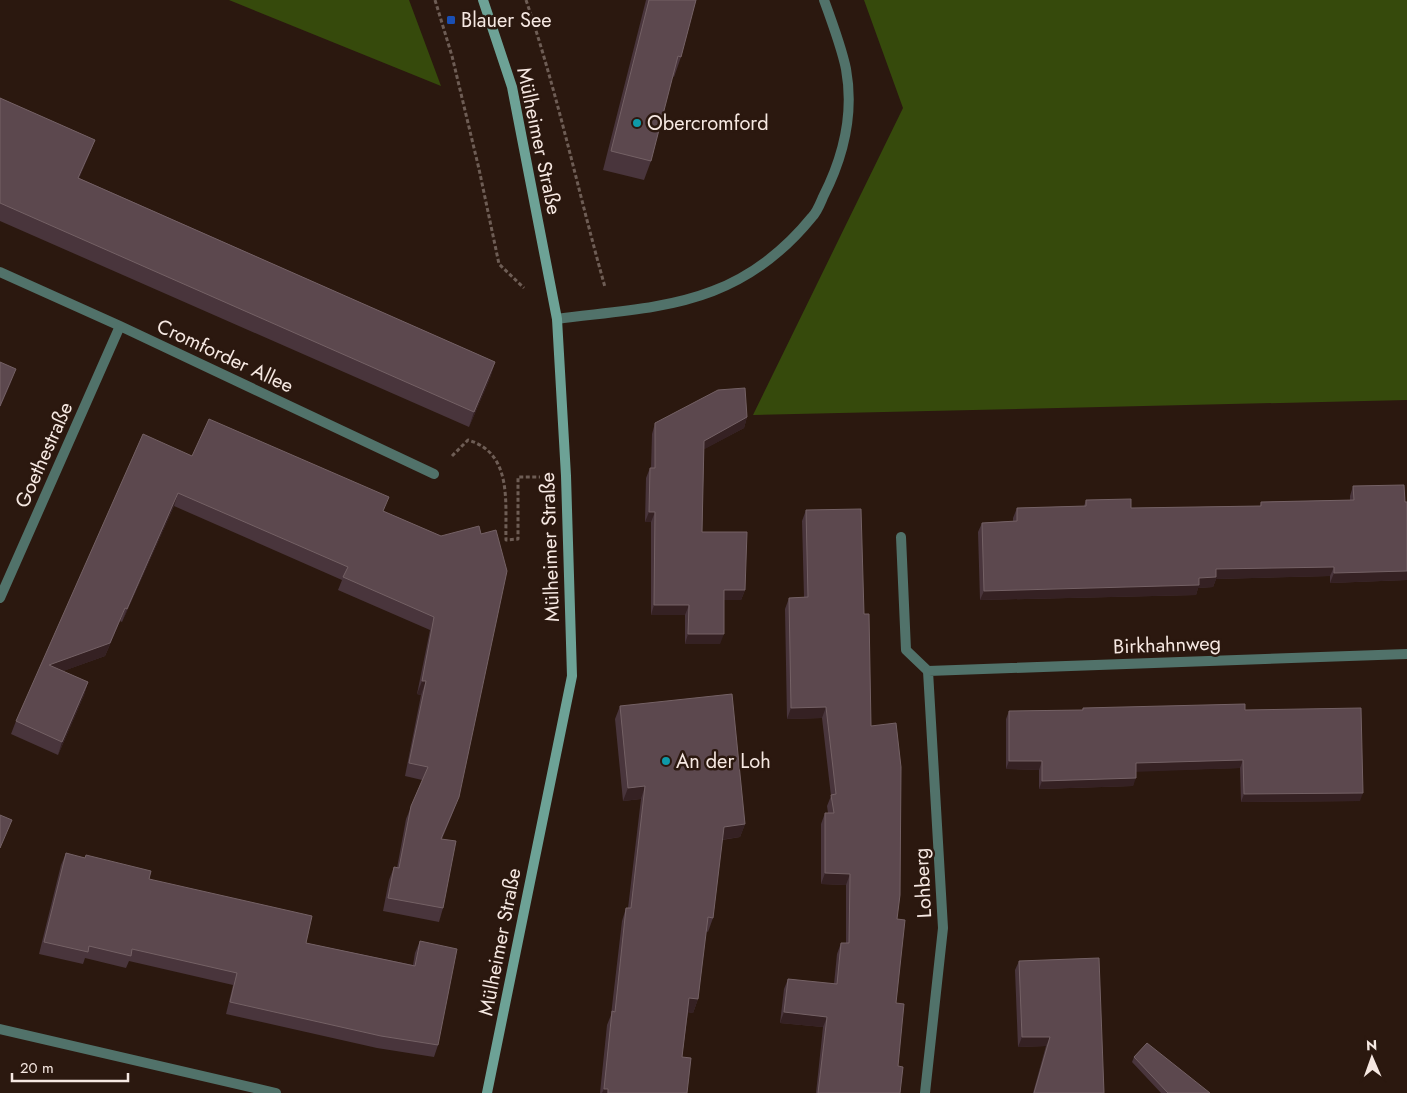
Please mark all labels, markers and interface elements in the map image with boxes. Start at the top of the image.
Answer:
place label: Blauer See [461,6,552,35]
marker: Blauer See [445,14,457,26]
street label: Mülheimer Straße [509,65,569,217]
place label: Obercromford [647,109,769,138]
marker: Obercromford [631,117,643,129]
street label: Cromforder Allee [152,312,298,400]
street label: Goethestraße [8,397,80,513]
street label: Mülheimer Straße [533,472,567,622]
street label: Birkhahnweg [1113,629,1221,661]
place label: An der Loh [676,747,771,776]
marker: An der Loh [660,755,672,767]
street label: Lohberg [907,847,939,919]
street label: Mülheimer Straße [471,866,529,1018]
north arrow [1347,1033,1397,1083]
text: N [1366,1035,1377,1055]
scale bar [12,1050,129,1082]
text: 20 m [20,1057,54,1079]

